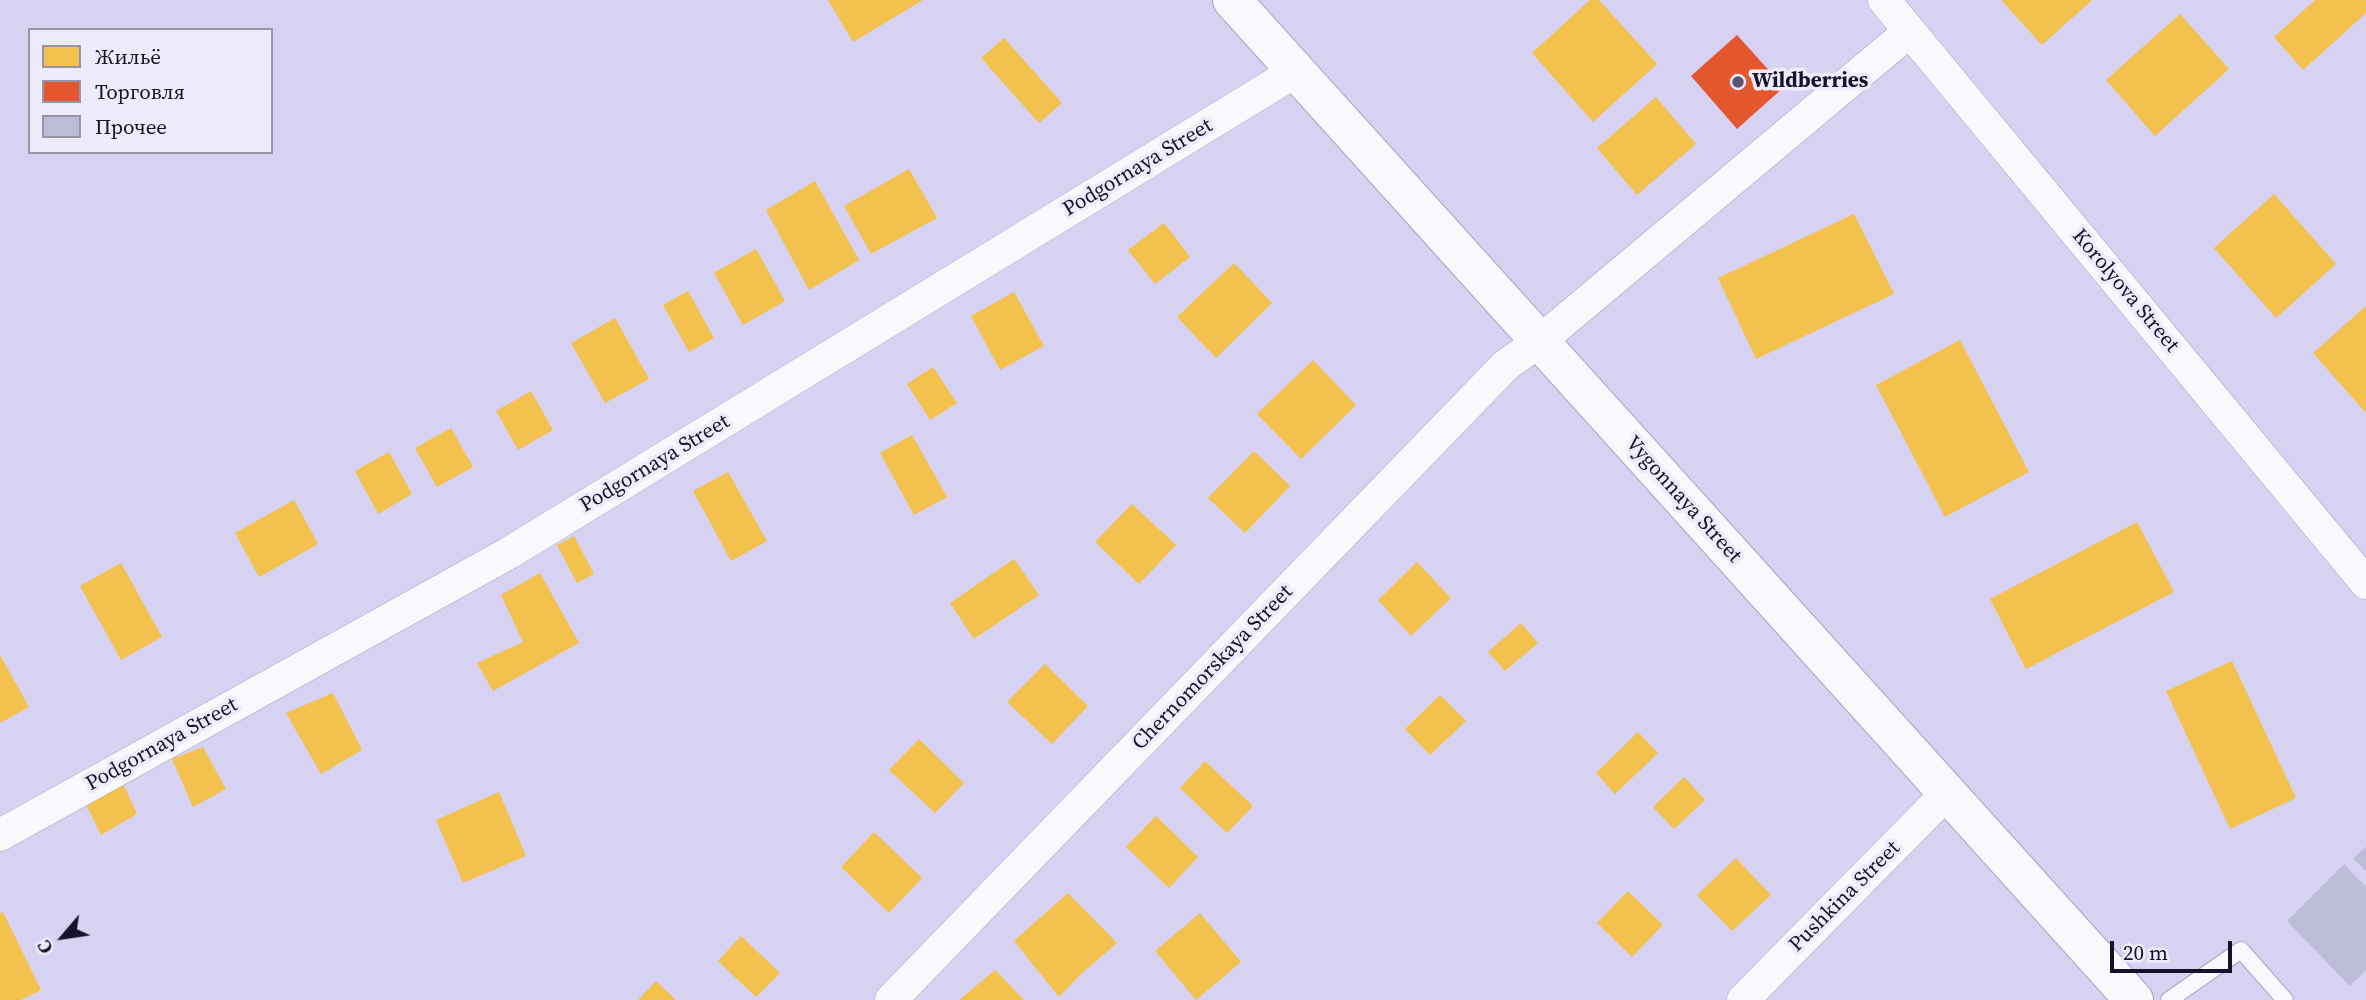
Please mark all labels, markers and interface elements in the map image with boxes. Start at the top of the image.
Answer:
legend [28,28,273,154]
text: Жильё [95,42,161,71]
place label: Wildberries [1752,69,1868,95]
marker: Wildberries [1730,74,1746,90]
text: Торговля [95,77,185,106]
text: Прочее [95,112,167,141]
street label: Podgornaya Street [1059,113,1217,223]
street label: Korolyova Street [2066,224,2184,358]
street label: Podgornaya Street [576,409,734,519]
street label: Vygonnaya Street [1620,432,1746,568]
street label: Chernomorskaya Street [1128,580,1298,756]
street label: Podgornaya Street [82,693,242,797]
street label: Pushkina Street [1784,836,1906,958]
north arrow [28,902,98,972]
scale bar [2114,926,2236,970]
text: С [30,936,59,959]
text: 20 m [2123,938,2168,967]

